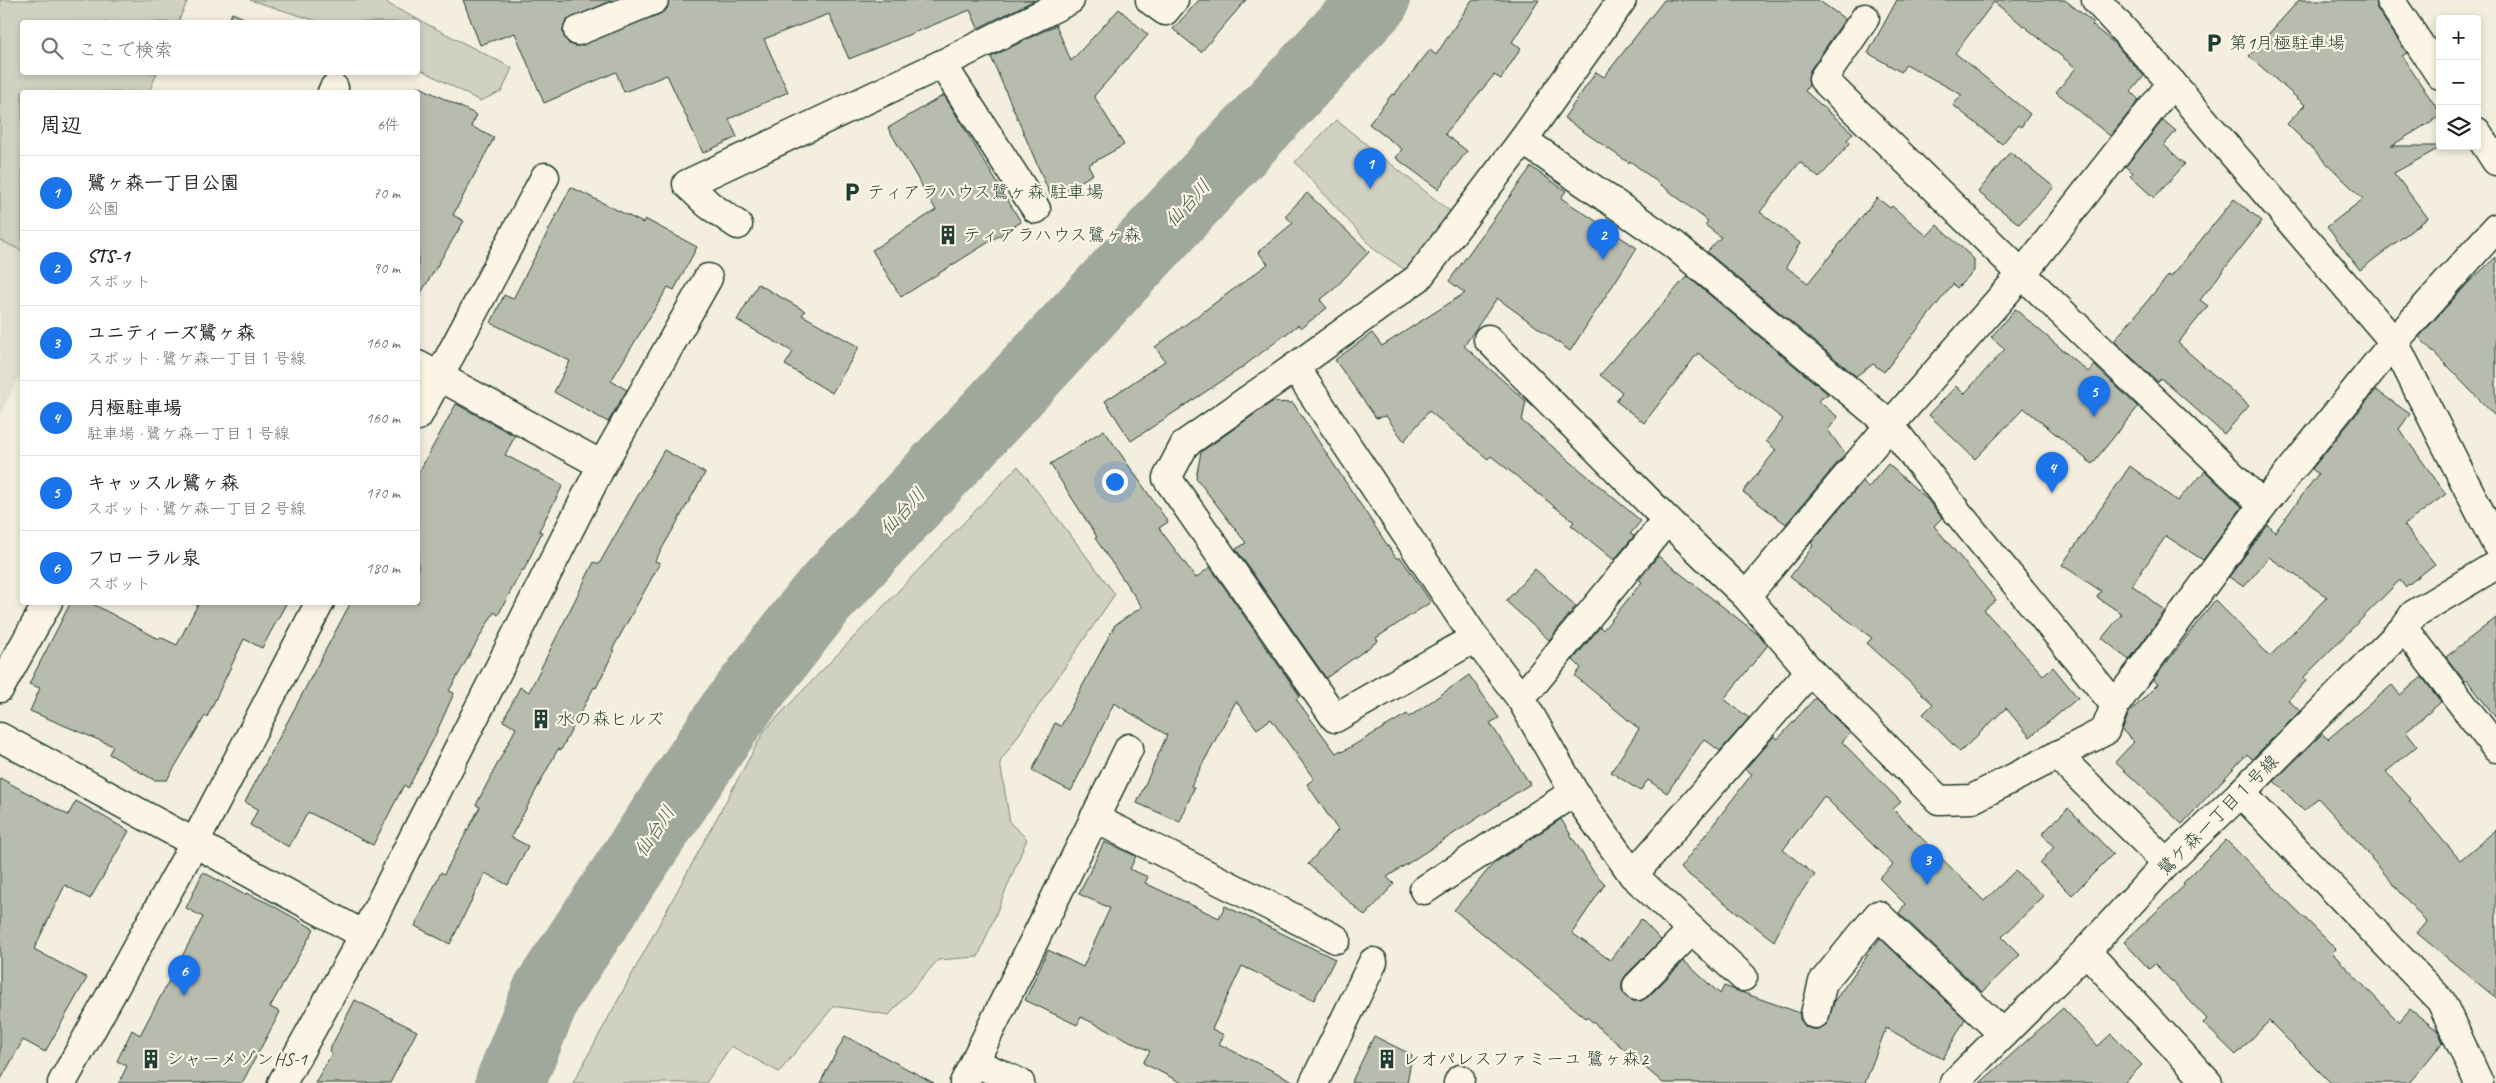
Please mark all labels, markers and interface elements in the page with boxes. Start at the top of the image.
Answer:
map controls [2436,15,2481,150]
button: + [2436,15,2481,60]
search box [20,20,420,75]
parking icon: 第1月極駐車場 [2203,32,2225,54]
place label: 第1月極駐車場 [2229,32,2345,54]
icon: search [38,34,66,62]
text: ここで検索 [78,38,173,62]
button: − [2436,60,2481,105]
button: layers [2436,105,2481,150]
text: 周辺 [40,112,82,138]
text: 6件 [377,115,400,135]
pin: 1 [1354,148,1386,189]
text: 鷺ヶ森一丁目公園 [87,171,239,195]
water label: 仙台川 [1160,175,1216,233]
parking icon: ティアラハウス鷺ヶ森 駐車場 [841,181,863,203]
place label: ティアラハウス鷺ヶ森 駐車場 [867,181,1104,203]
text: 1 [52,183,60,203]
text: 70 m [373,183,400,203]
text: 公園 [87,199,119,219]
pin: 2 [1587,219,1619,260]
building icon: ティアラハウス鷺ヶ森 [937,224,959,246]
place label: ティアラハウス鷺ヶ森 [963,224,1141,246]
text: STS-1 [87,244,129,268]
text: 2 [52,258,60,278]
text: 90 m [373,258,400,278]
text: スポット [87,272,151,292]
text: ユニティーズ鷺ヶ森 [87,321,255,345]
text: 3 [52,333,60,353]
text: 160 m [366,333,400,353]
text: スポット · 鷺ケ森一丁目１号線 [87,349,306,369]
pin: 5 [2078,376,2110,417]
text: 月極駐車場 [87,396,182,420]
text: 4 [52,408,60,428]
text: 160 m [366,408,400,428]
text: 駐車場 · 鷺ケ森一丁目１号線 [87,424,290,444]
pin: 4 [2036,452,2068,493]
your location [1102,469,1128,495]
text: キャッスル鷺ヶ森 [87,471,239,495]
text: 5 [53,483,59,503]
text: 170 m [366,483,400,503]
water label: 仙台川 [875,483,931,541]
text: スポット · 鷺ケ森一丁目２号線 [87,499,306,519]
text: フローラル泉 [87,546,200,570]
text: 6 [52,558,60,578]
text: 180 m [366,558,400,578]
text: スポット [87,574,151,594]
building icon: 水の森ヒルズ [530,708,552,730]
place label: 水の森ヒルズ [556,708,664,730]
street label: 鷺ケ森一丁目１号線 [2153,750,2283,880]
water label: 仙台川 [629,801,681,862]
pin: 3 [1911,844,1943,885]
pin: 6 [168,955,200,996]
building icon: シャーメゾンHS-1 [140,1048,162,1070]
place label: シャーメゾンHS-1 [166,1048,308,1070]
building icon: レオパレスファミーユ 鷺ヶ森2 [1376,1048,1398,1070]
place label: レオパレスファミーユ 鷺ヶ森2 [1402,1048,1650,1070]

